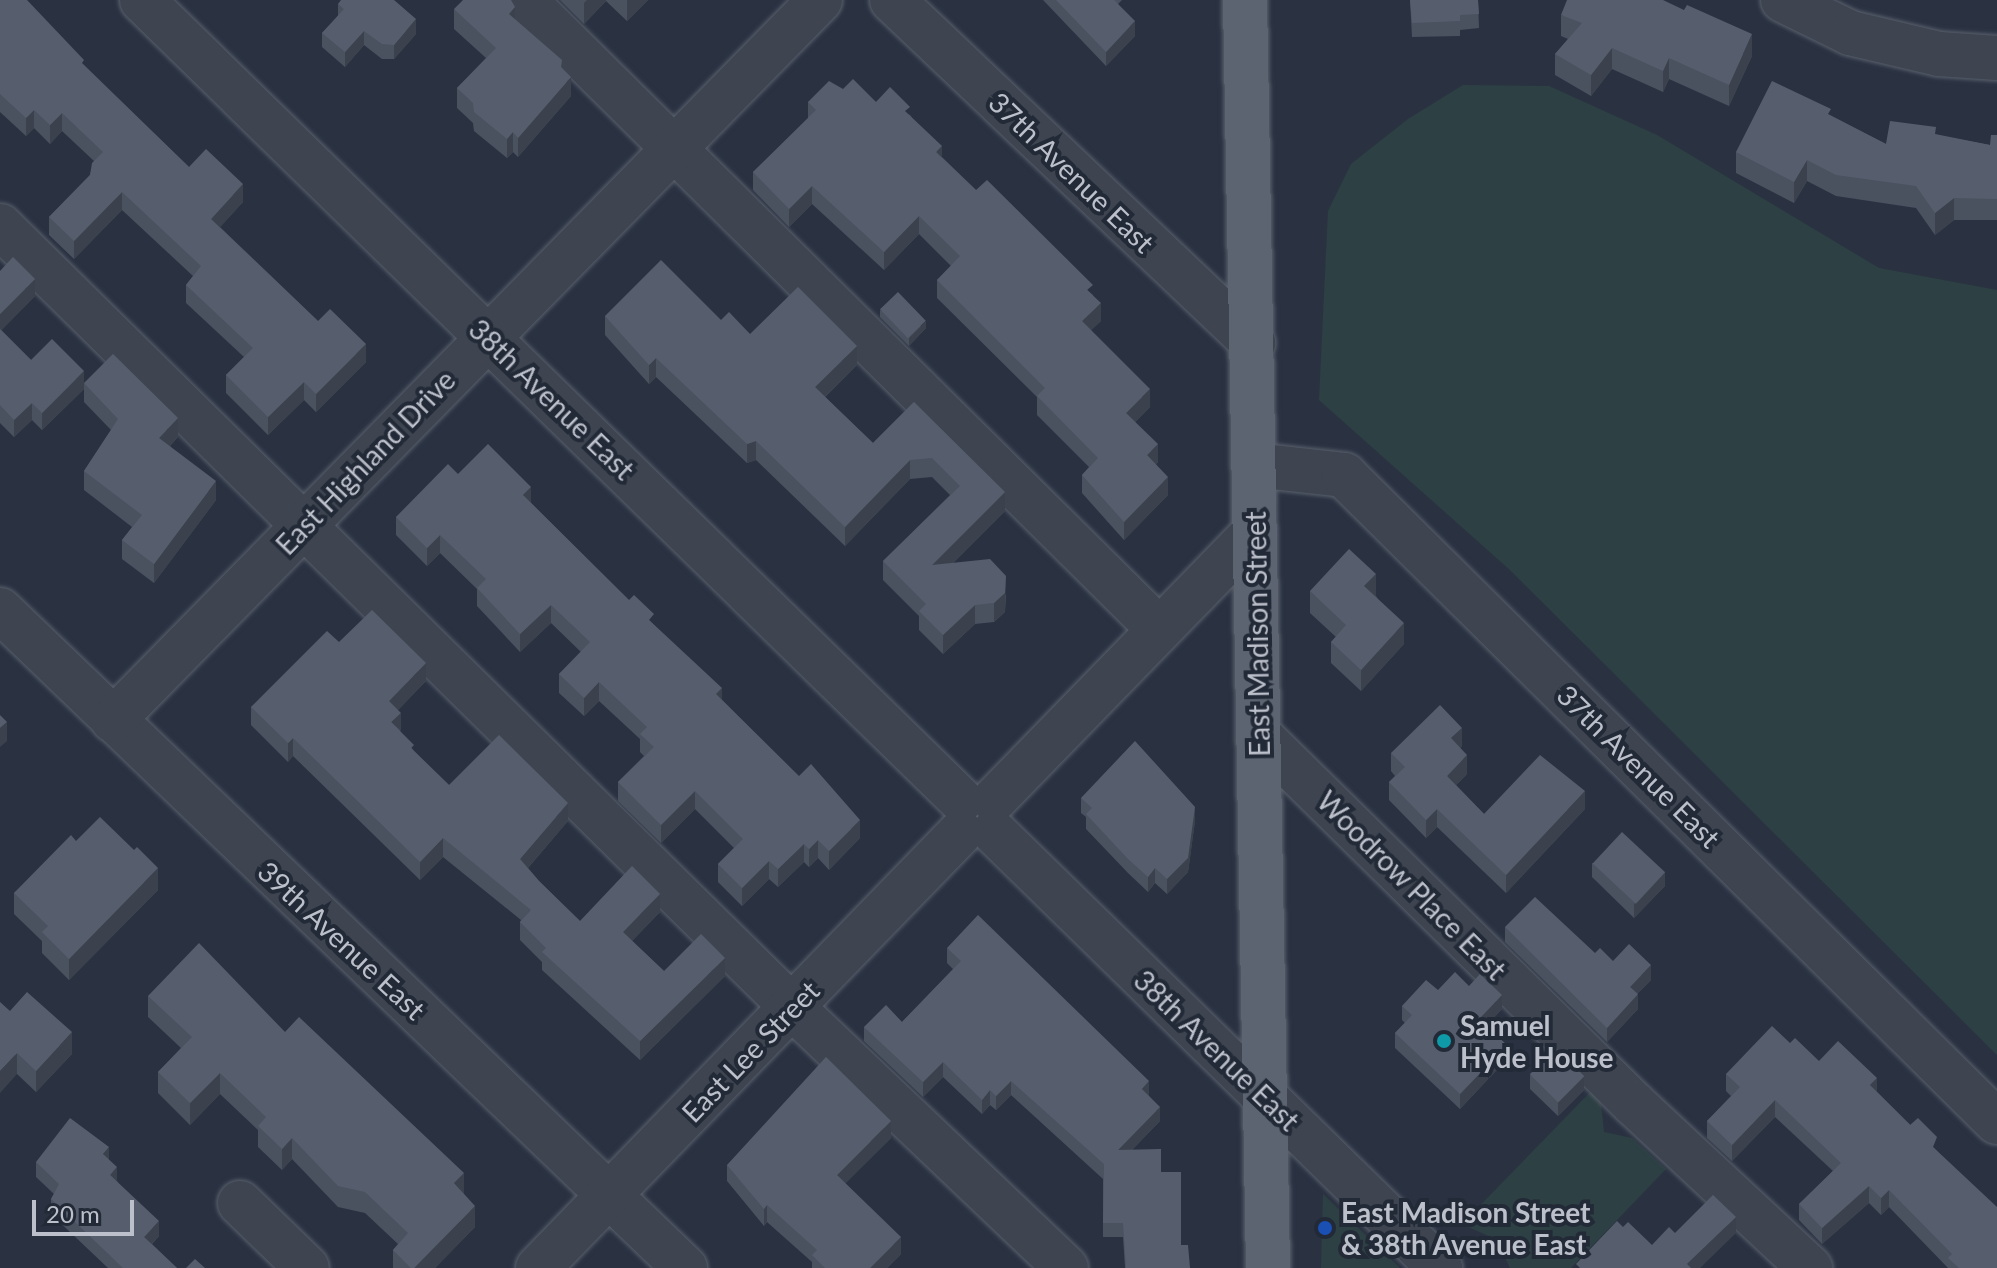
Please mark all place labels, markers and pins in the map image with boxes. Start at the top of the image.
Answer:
place label: Samuel Hyde House [1460,1008,1614,1074]
marker: Samuel Hyde House [1435,1032,1453,1050]
place label: East Madison Street & 38th Avenue East [1341,1195,1590,1261]
marker: East Madison Street & 38th Avenue East [1316,1219,1334,1237]

